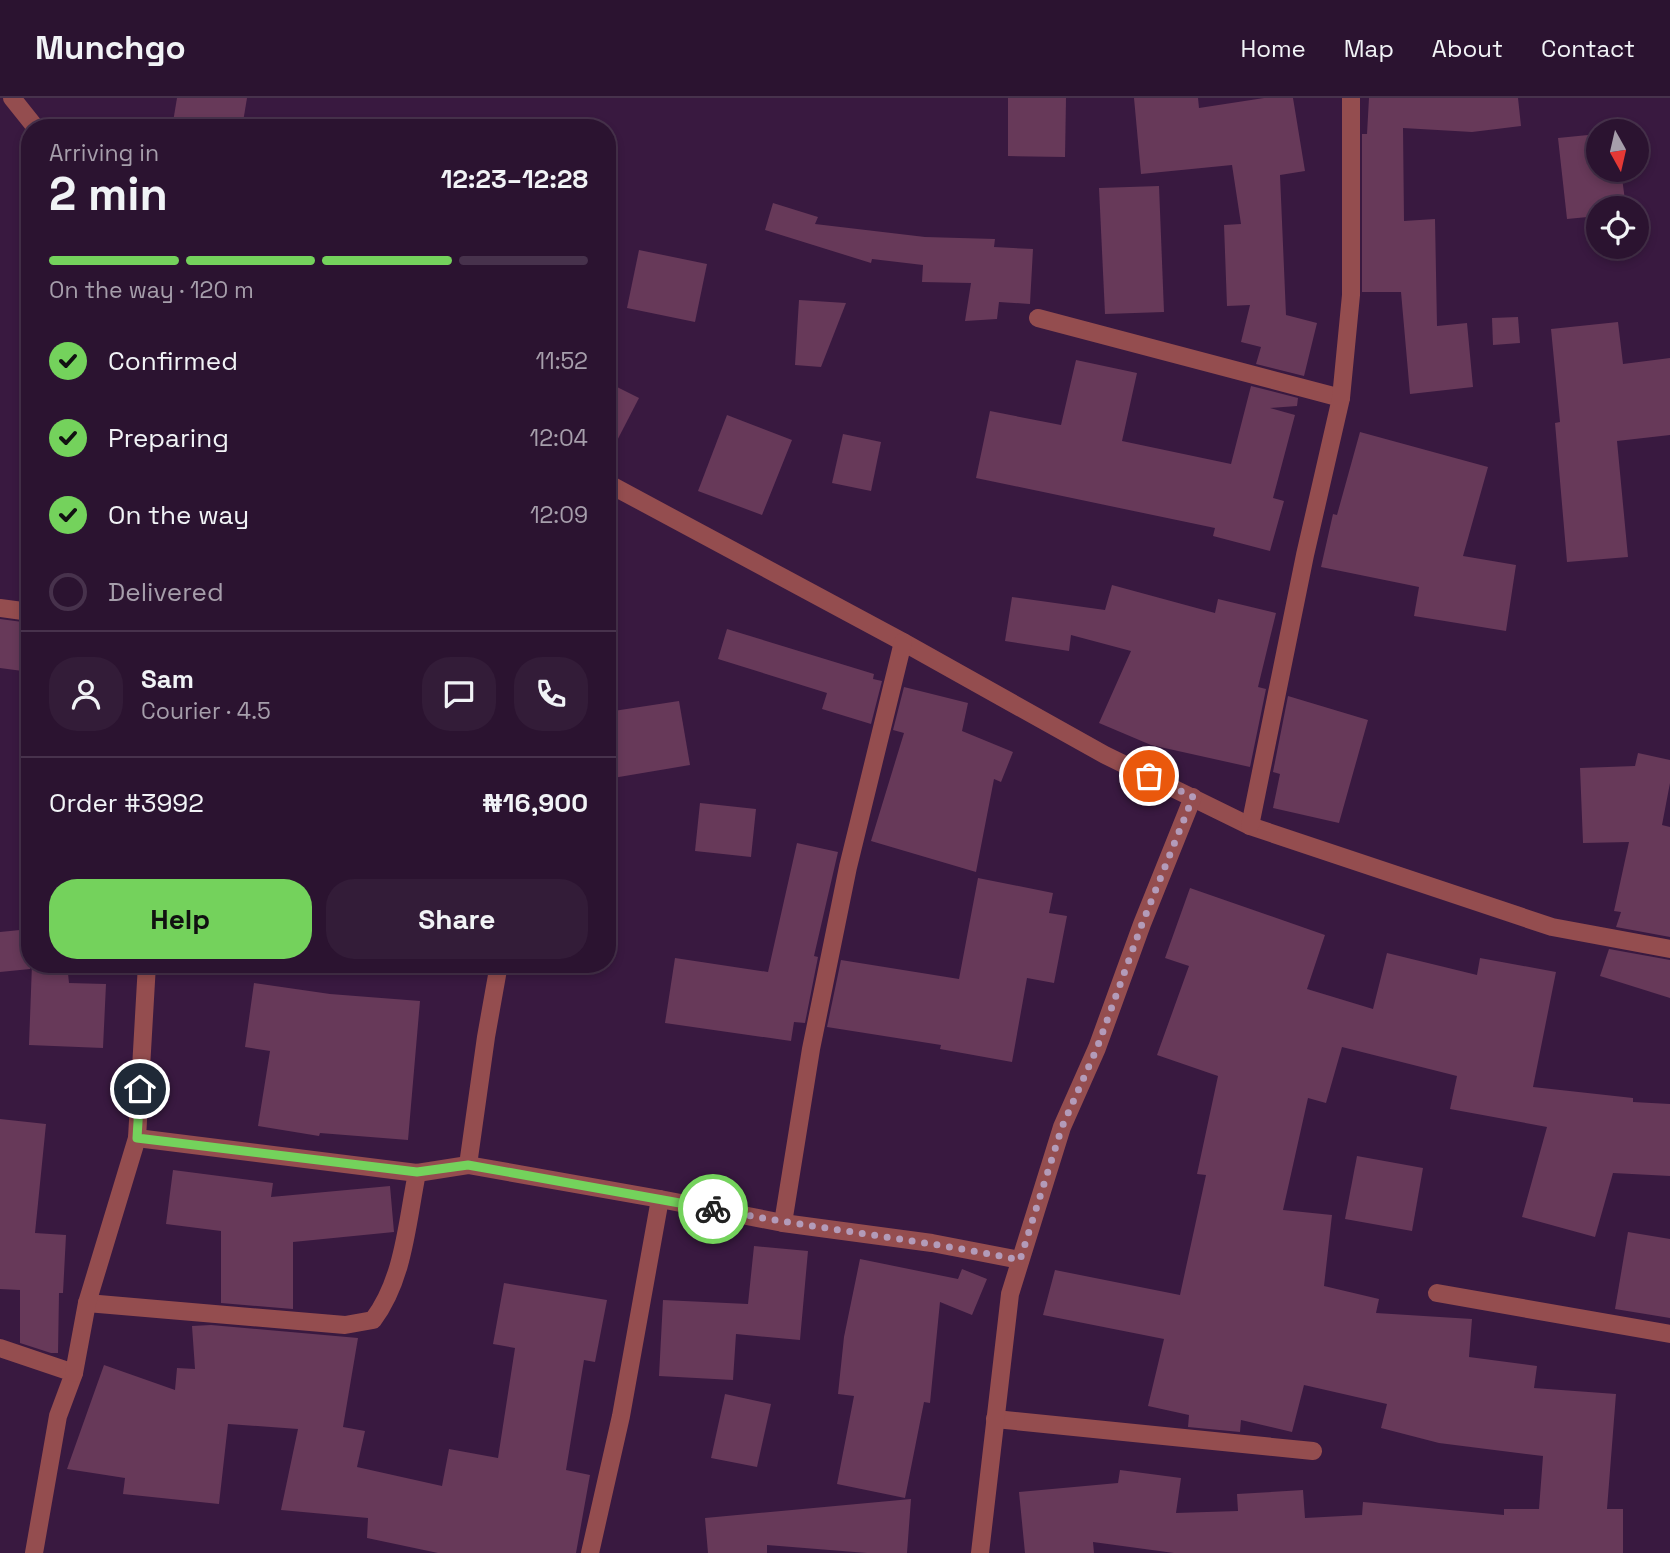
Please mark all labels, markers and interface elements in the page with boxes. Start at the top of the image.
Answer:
text: Munchgo [35,27,186,69]
text: Home [1240,33,1306,64]
text: Map [1344,33,1394,64]
text: About [1432,33,1503,64]
text: Contact [1541,33,1635,64]
north arrow [1586,119,1648,182]
map controls [1586,119,1649,259]
text: Arriving in [49,138,159,168]
text: 12:23–12:28 [441,162,588,196]
text: 2 min [49,165,168,223]
button: locate [1586,196,1649,259]
text: On the way · 120 m [49,275,254,305]
icon: check [49,342,87,380]
text: Confirmed [108,344,238,378]
text: 11:52 [535,346,588,376]
icon: check [49,419,87,457]
text: Preparing [108,421,229,455]
text: 12:04 [530,423,588,453]
icon: check [49,496,87,534]
text: On the way [108,498,249,532]
text: 12:09 [530,500,588,530]
text: Delivered [108,575,224,609]
button: person [49,657,123,731]
button: chat [422,657,496,731]
button: phone [514,657,588,731]
text: Sam [141,662,194,696]
text: Courier · 4.5 [141,696,271,726]
pin [1119,746,1179,806]
icon: bag [1130,757,1168,795]
text: Order #3992 [49,786,204,820]
text: ₦16,900 [482,786,588,820]
button: Help [49,879,312,959]
button: Share [326,879,588,959]
pin [110,1059,170,1119]
icon: home [121,1070,159,1108]
courier [678,1174,748,1244]
icon: bike [694,1190,732,1228]

